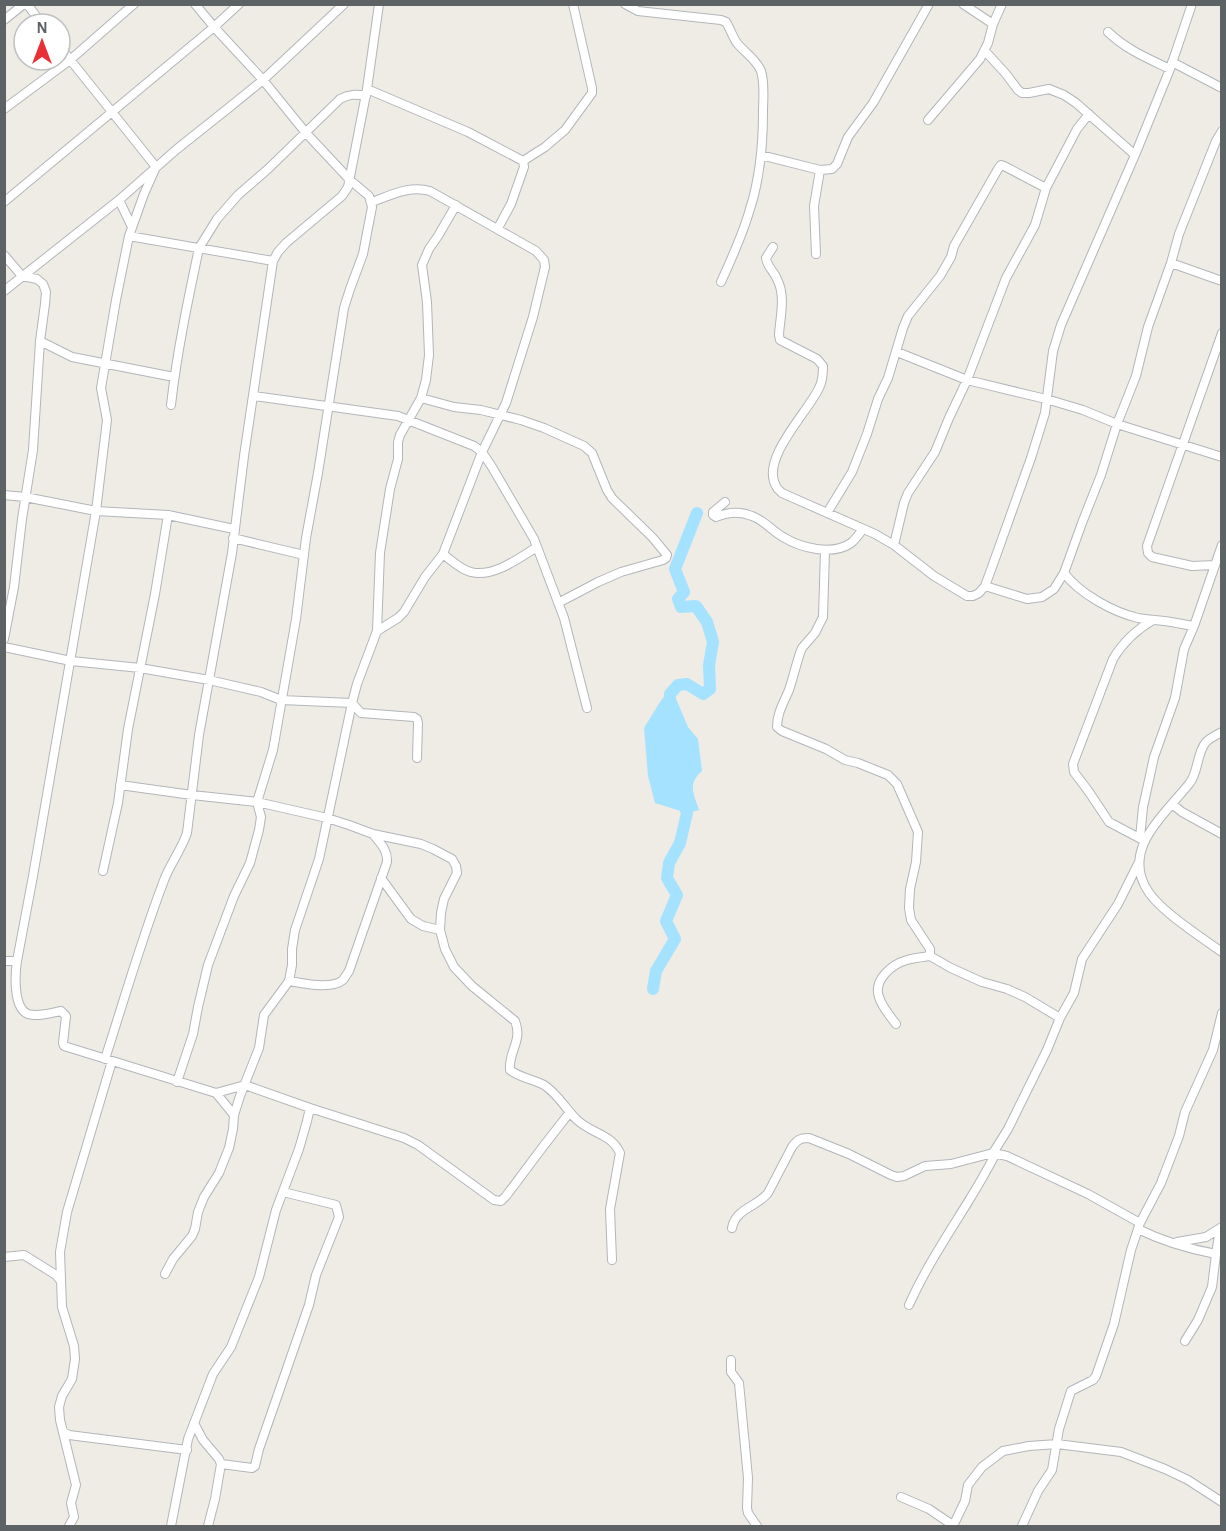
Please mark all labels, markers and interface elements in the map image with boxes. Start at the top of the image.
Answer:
north arrow [12,12,72,72]
text: N [36,20,48,36]

